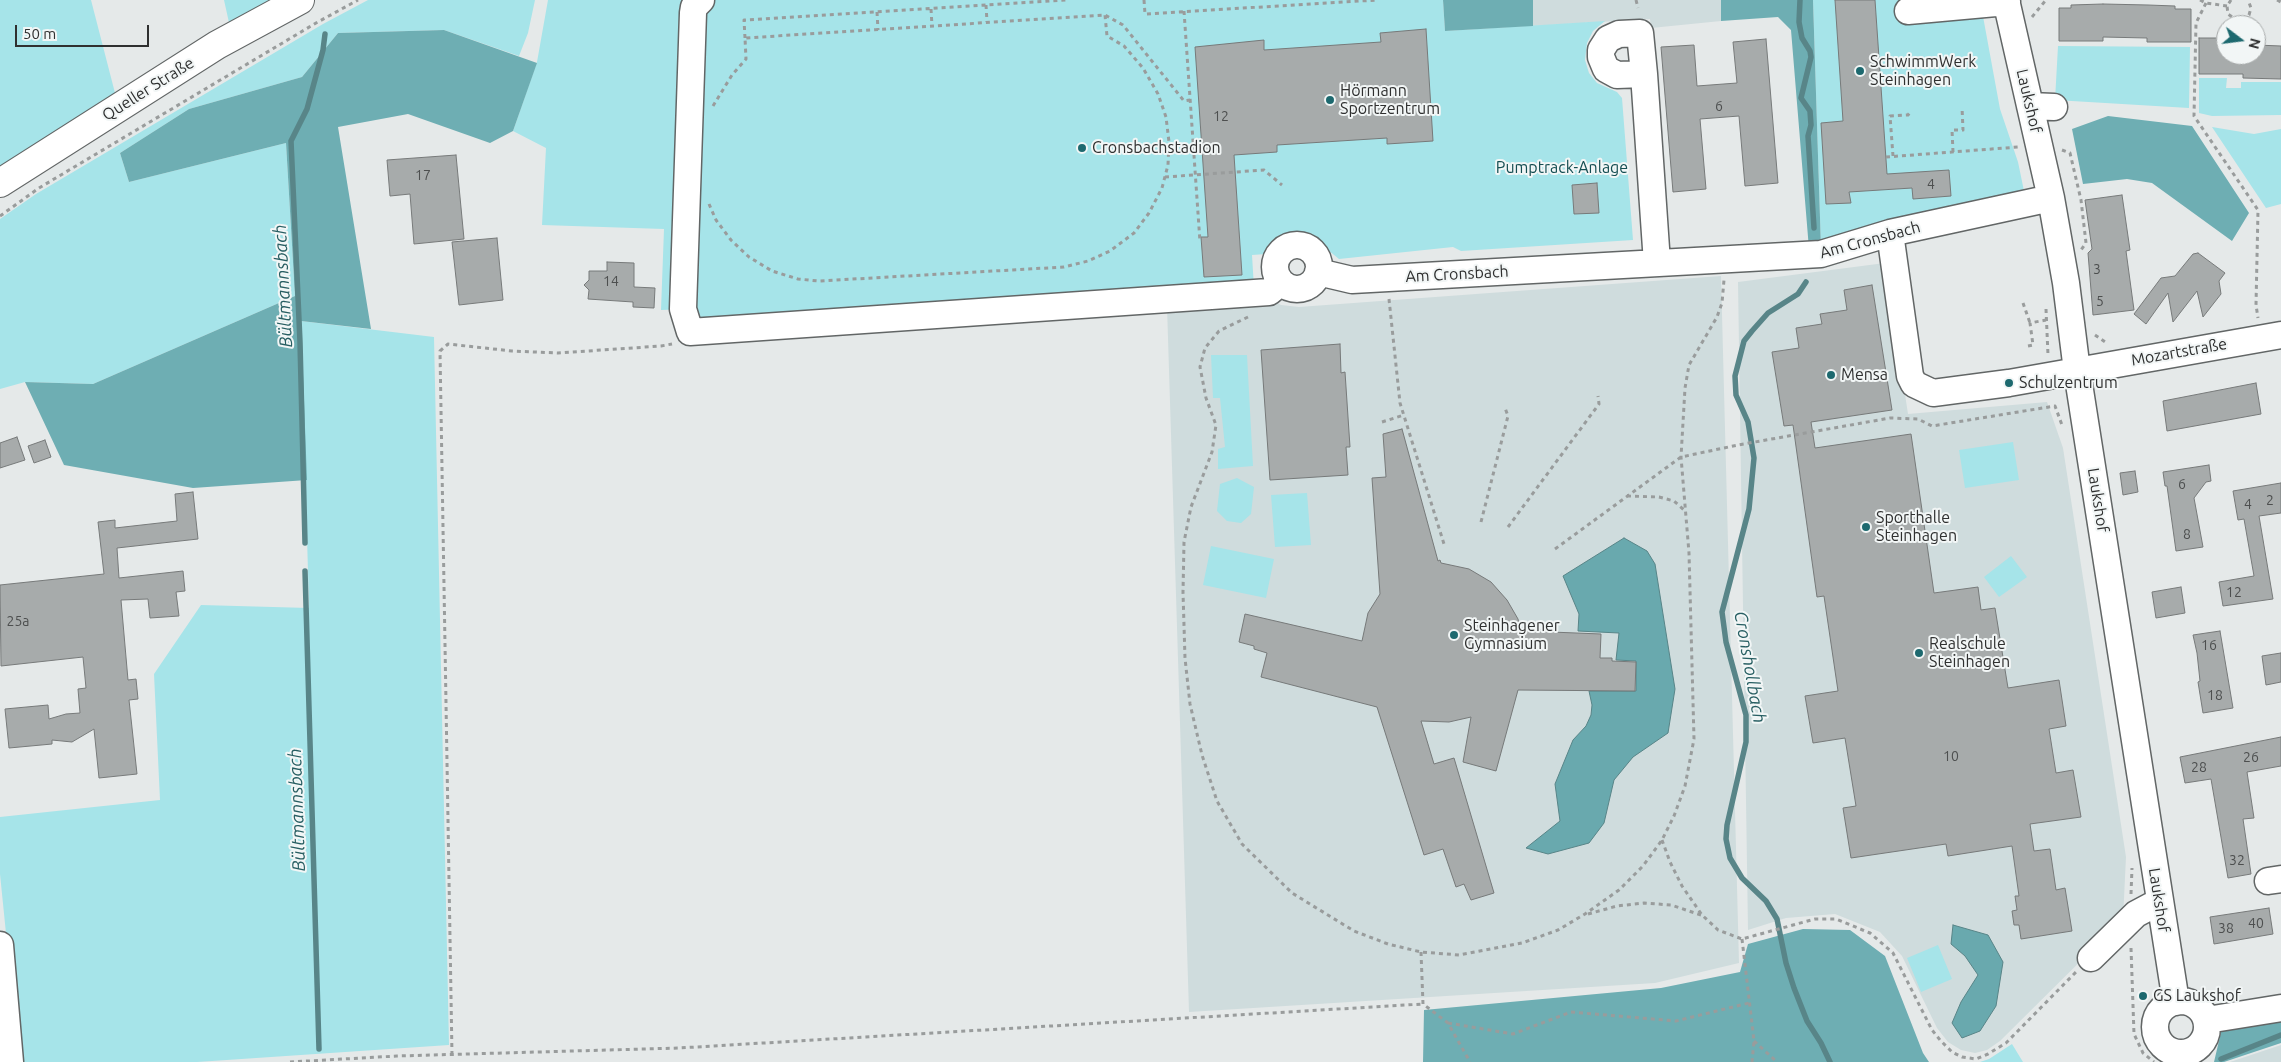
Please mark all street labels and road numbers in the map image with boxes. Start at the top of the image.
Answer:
street label: Queller Straße [98,53,198,125]
street label: Laukshof [2012,67,2046,135]
street label: Am Cronsbach [1818,217,1922,263]
street label: Am Cronsbach [1405,262,1509,286]
street label: Mozartstraße [2130,334,2228,370]
street label: Laukshof [2083,466,2113,534]
street label: Laukshof [2144,866,2174,934]

